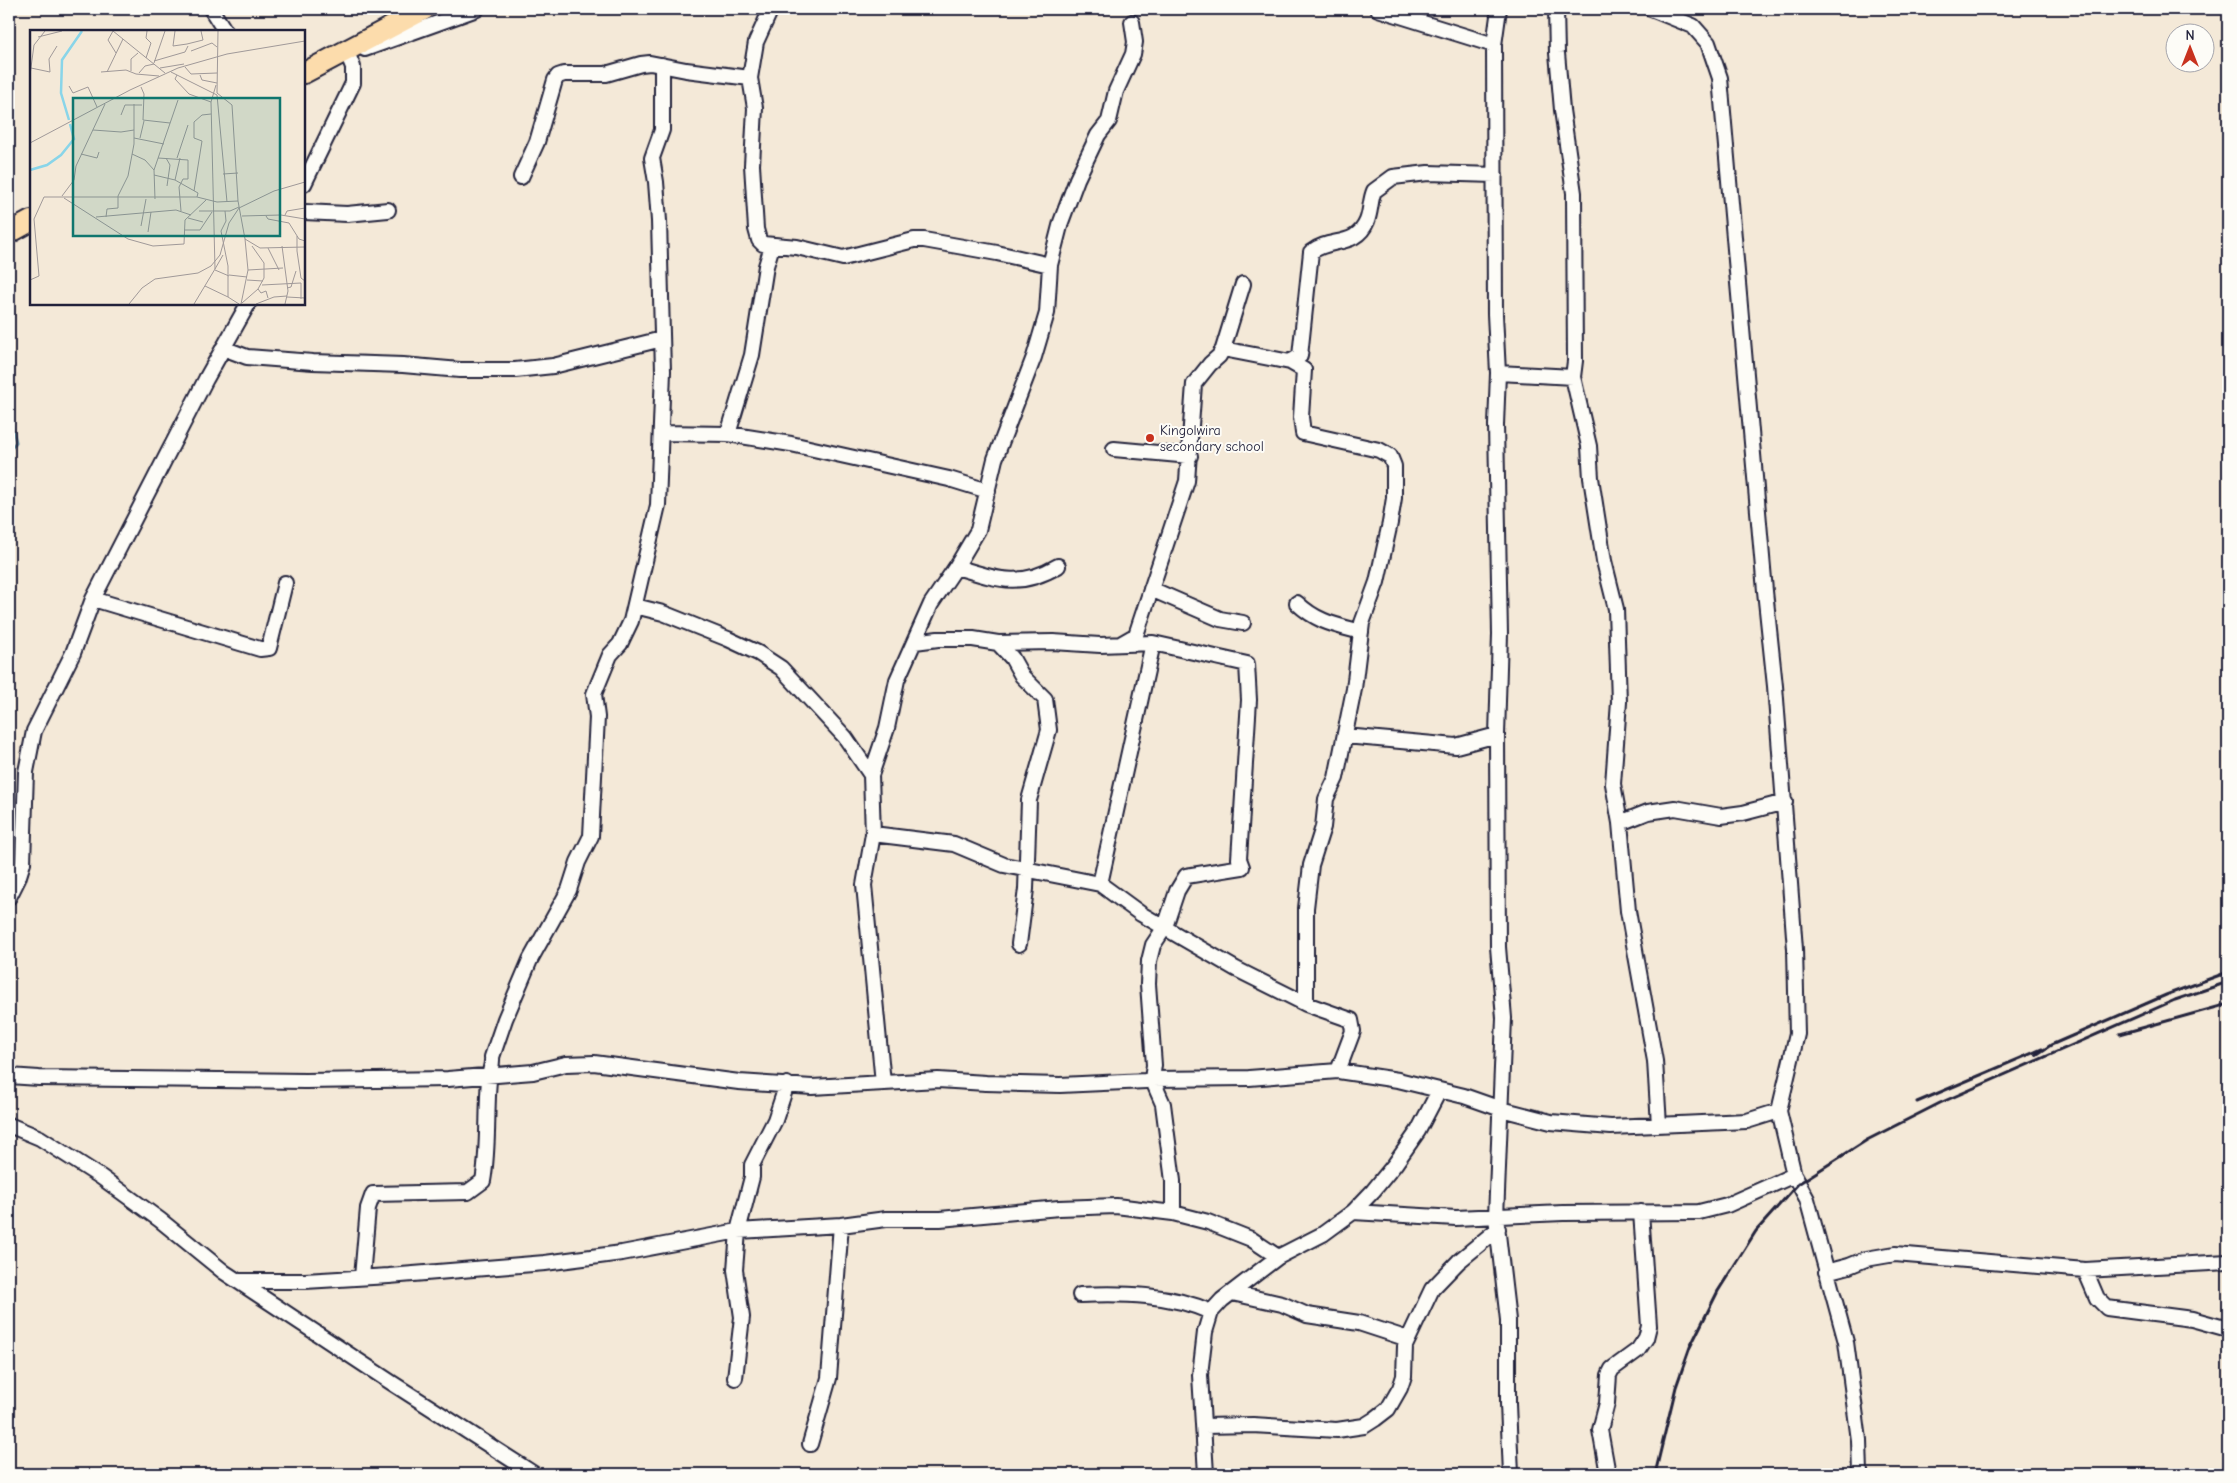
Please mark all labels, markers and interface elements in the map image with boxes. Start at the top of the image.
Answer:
north arrow [2164,22,2214,72]
text: N [2185,27,2195,44]
inset map [30,30,305,305]
place label: Kingolwira secondary school [1160,422,1264,455]
marker: Kingolwira secondary school [1144,432,1156,444]

